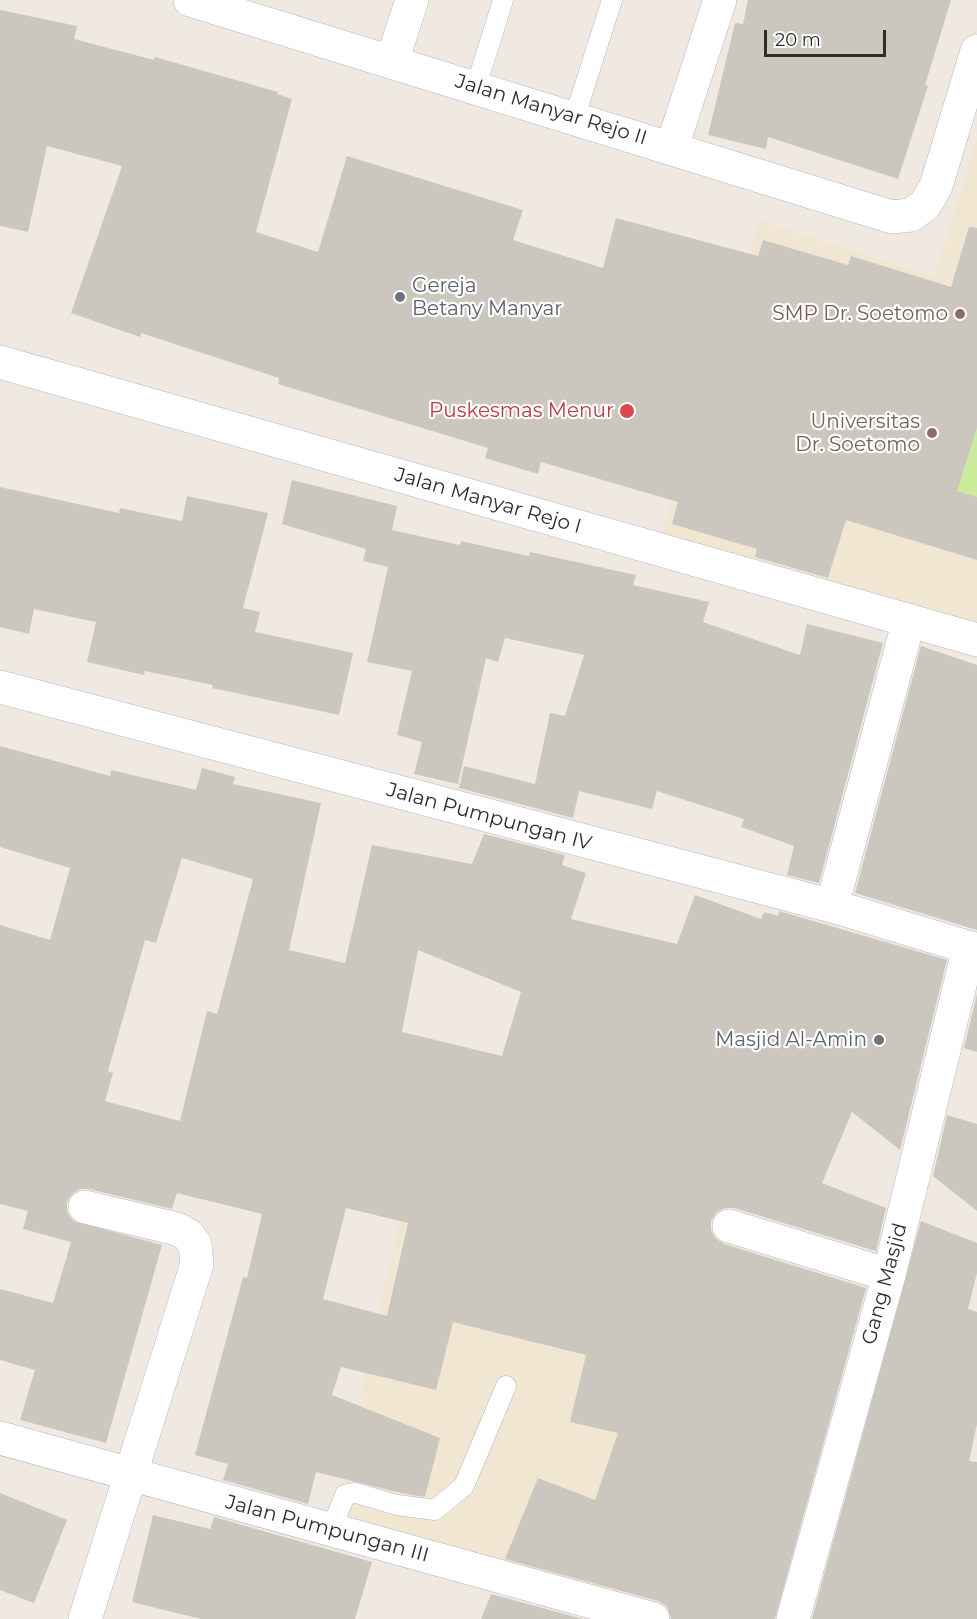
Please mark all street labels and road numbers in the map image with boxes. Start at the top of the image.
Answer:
street label: Jalan Manyar Rejo II [452,69,650,151]
street label: Jalan Manyar Rejo I [392,463,584,539]
street label: Jalan Pumpungan IV [384,778,594,856]
street label: Gang Masjid [857,1221,913,1347]
street label: Jalan Pumpungan III [223,1490,431,1568]

